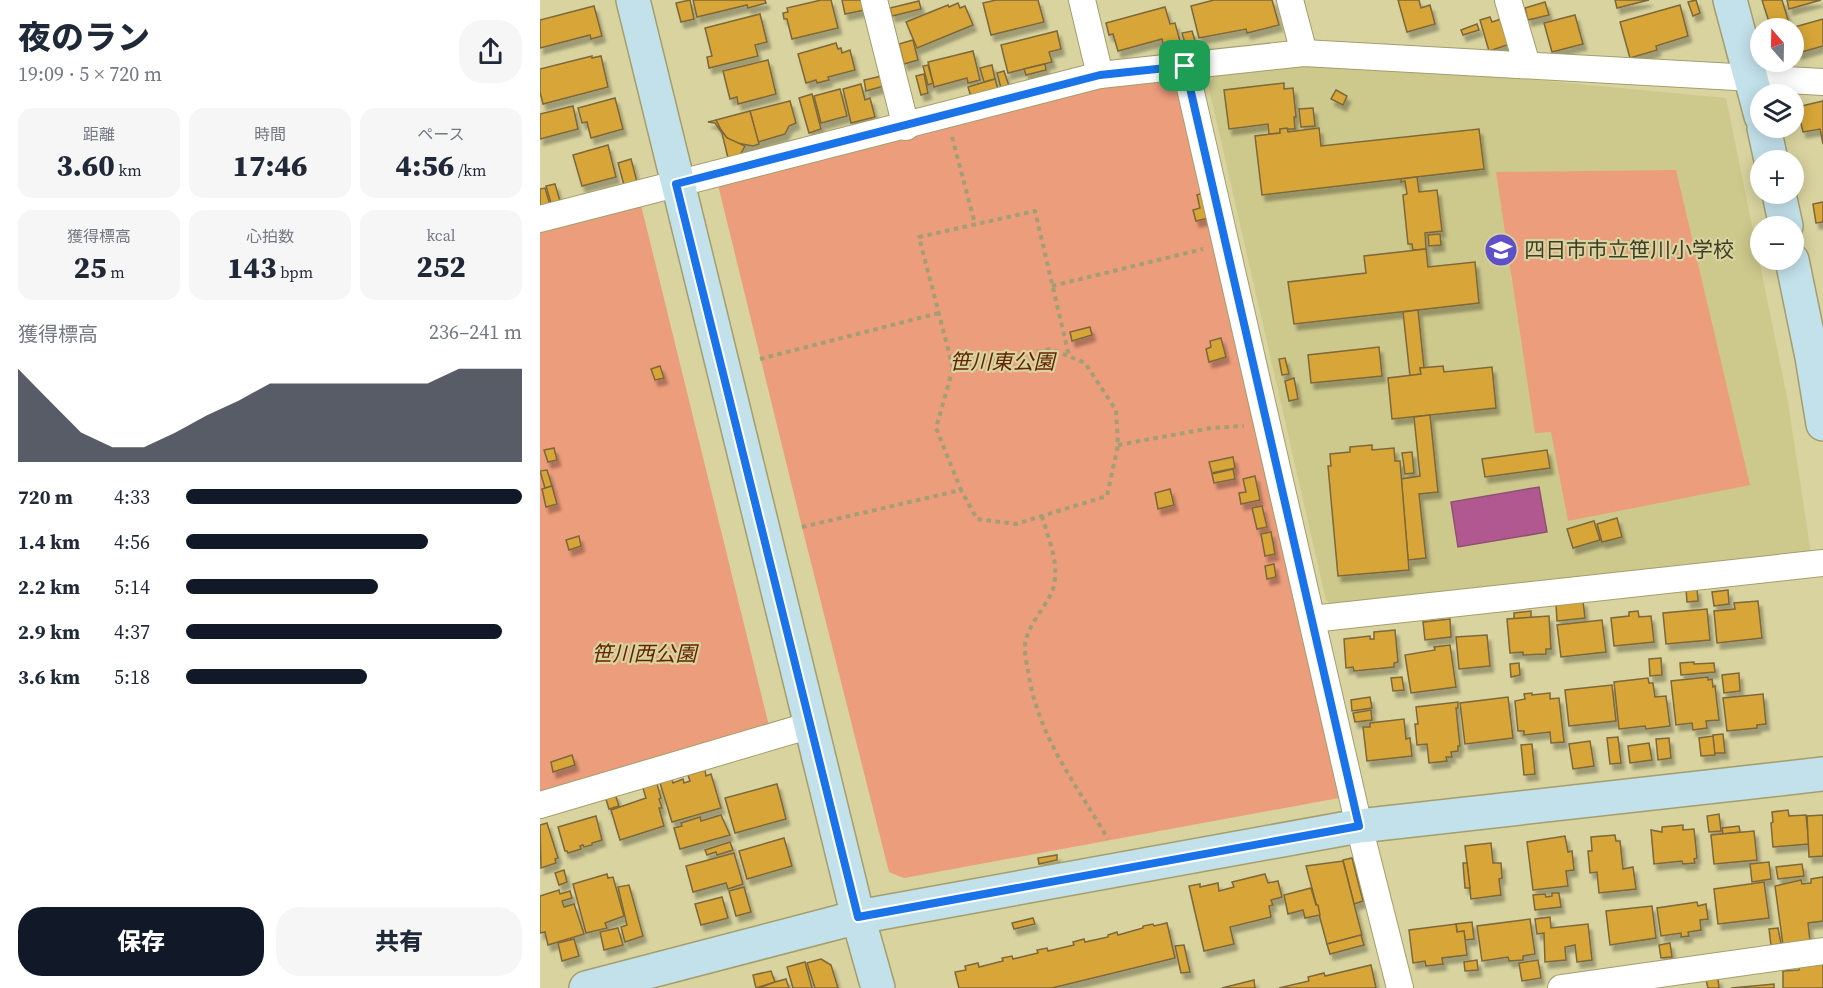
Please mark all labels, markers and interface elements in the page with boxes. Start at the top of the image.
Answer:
text: 夜のラン [18,15,150,60]
north arrow [1750,18,1804,72]
map controls [1750,18,1804,270]
button: share [459,20,522,83]
pin [1159,40,1210,91]
icon: arrive [1168,49,1201,82]
text: 19:09 · 5 × 720 m [18,60,162,88]
button: layers [1750,84,1804,138]
text: 距離 [83,123,115,145]
text: 時間 [254,123,286,145]
text: ペース [417,123,465,145]
text: 3.60 [56,145,115,186]
text: 17:46 [232,145,308,186]
text: 4:56 [396,145,454,186]
button: + [1750,150,1804,204]
text: km [115,159,142,181]
text: /km [454,159,486,181]
button: − [1750,216,1804,270]
text: kcal [426,224,456,246]
text: 獲得標高 [67,225,131,247]
text: 心拍数 [246,225,294,247]
school or university icon: 四日市市立笹川小学校 [1483,232,1519,268]
place label: 四日市市立笹川小学校 [1524,235,1734,264]
text: 252 [416,246,466,287]
text: 25 [73,247,106,288]
text: 143 [227,247,277,288]
text: m [106,261,125,283]
text: bpm [277,261,313,283]
text: 236–241 m [429,318,522,346]
text: 獲得標高 [18,320,98,348]
park label: 笹川東公園 [950,347,1057,376]
text: 720 m [18,483,73,511]
text: 4:33 [114,483,150,511]
text: 1.4 km [18,528,80,556]
text: 4:56 [114,528,150,556]
text: 2.2 km [18,573,80,601]
text: 5:14 [114,573,150,601]
text: 2.9 km [18,618,80,646]
text: 4:37 [114,618,150,646]
park label: 笹川西公園 [592,639,699,668]
text: 3.6 km [18,663,80,691]
text: 5:18 [114,663,150,691]
button: 保存 [18,907,264,976]
button: 共有 [276,907,522,976]

